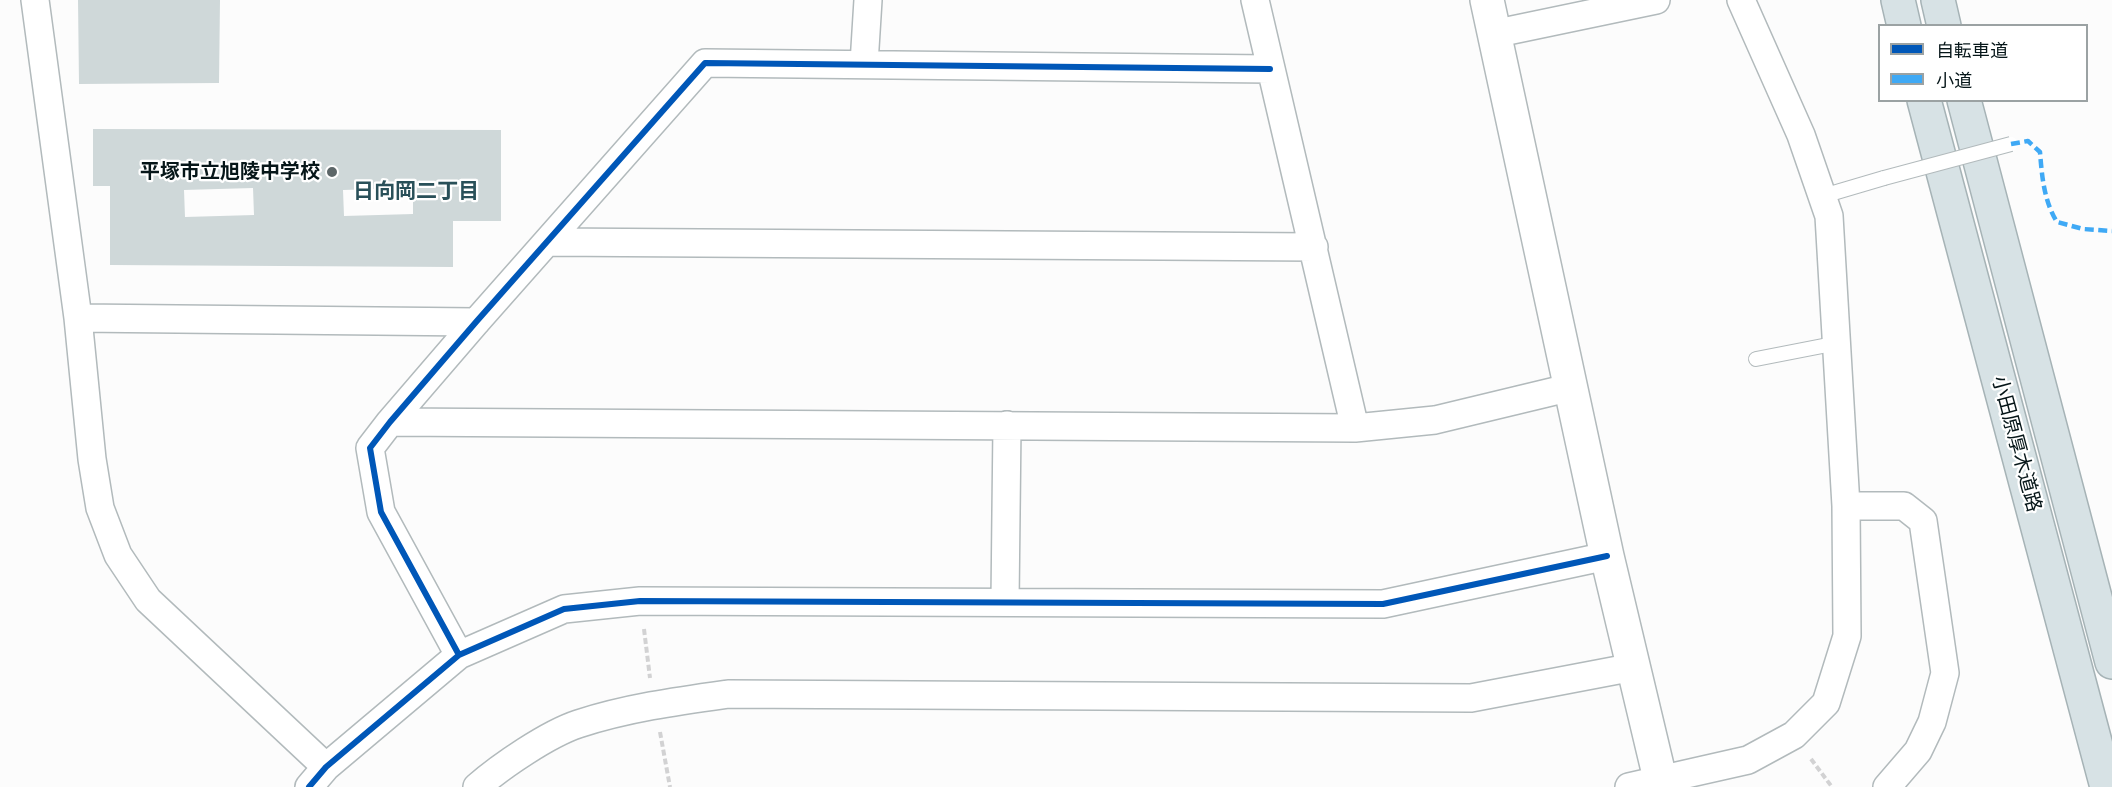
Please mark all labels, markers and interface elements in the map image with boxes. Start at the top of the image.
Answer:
legend [1878,24,2088,102]
text: 自転車道 [1936,40,2008,62]
text: 小道 [1936,70,1972,92]
place label: 平塚市立旭陵中学校 [140,160,320,184]
marker: 平塚市立旭陵中学校 [325,165,339,179]
district label: 日向岡二丁目 [353,179,479,205]
street label: 小田原厚木道路 [1986,373,2046,515]

